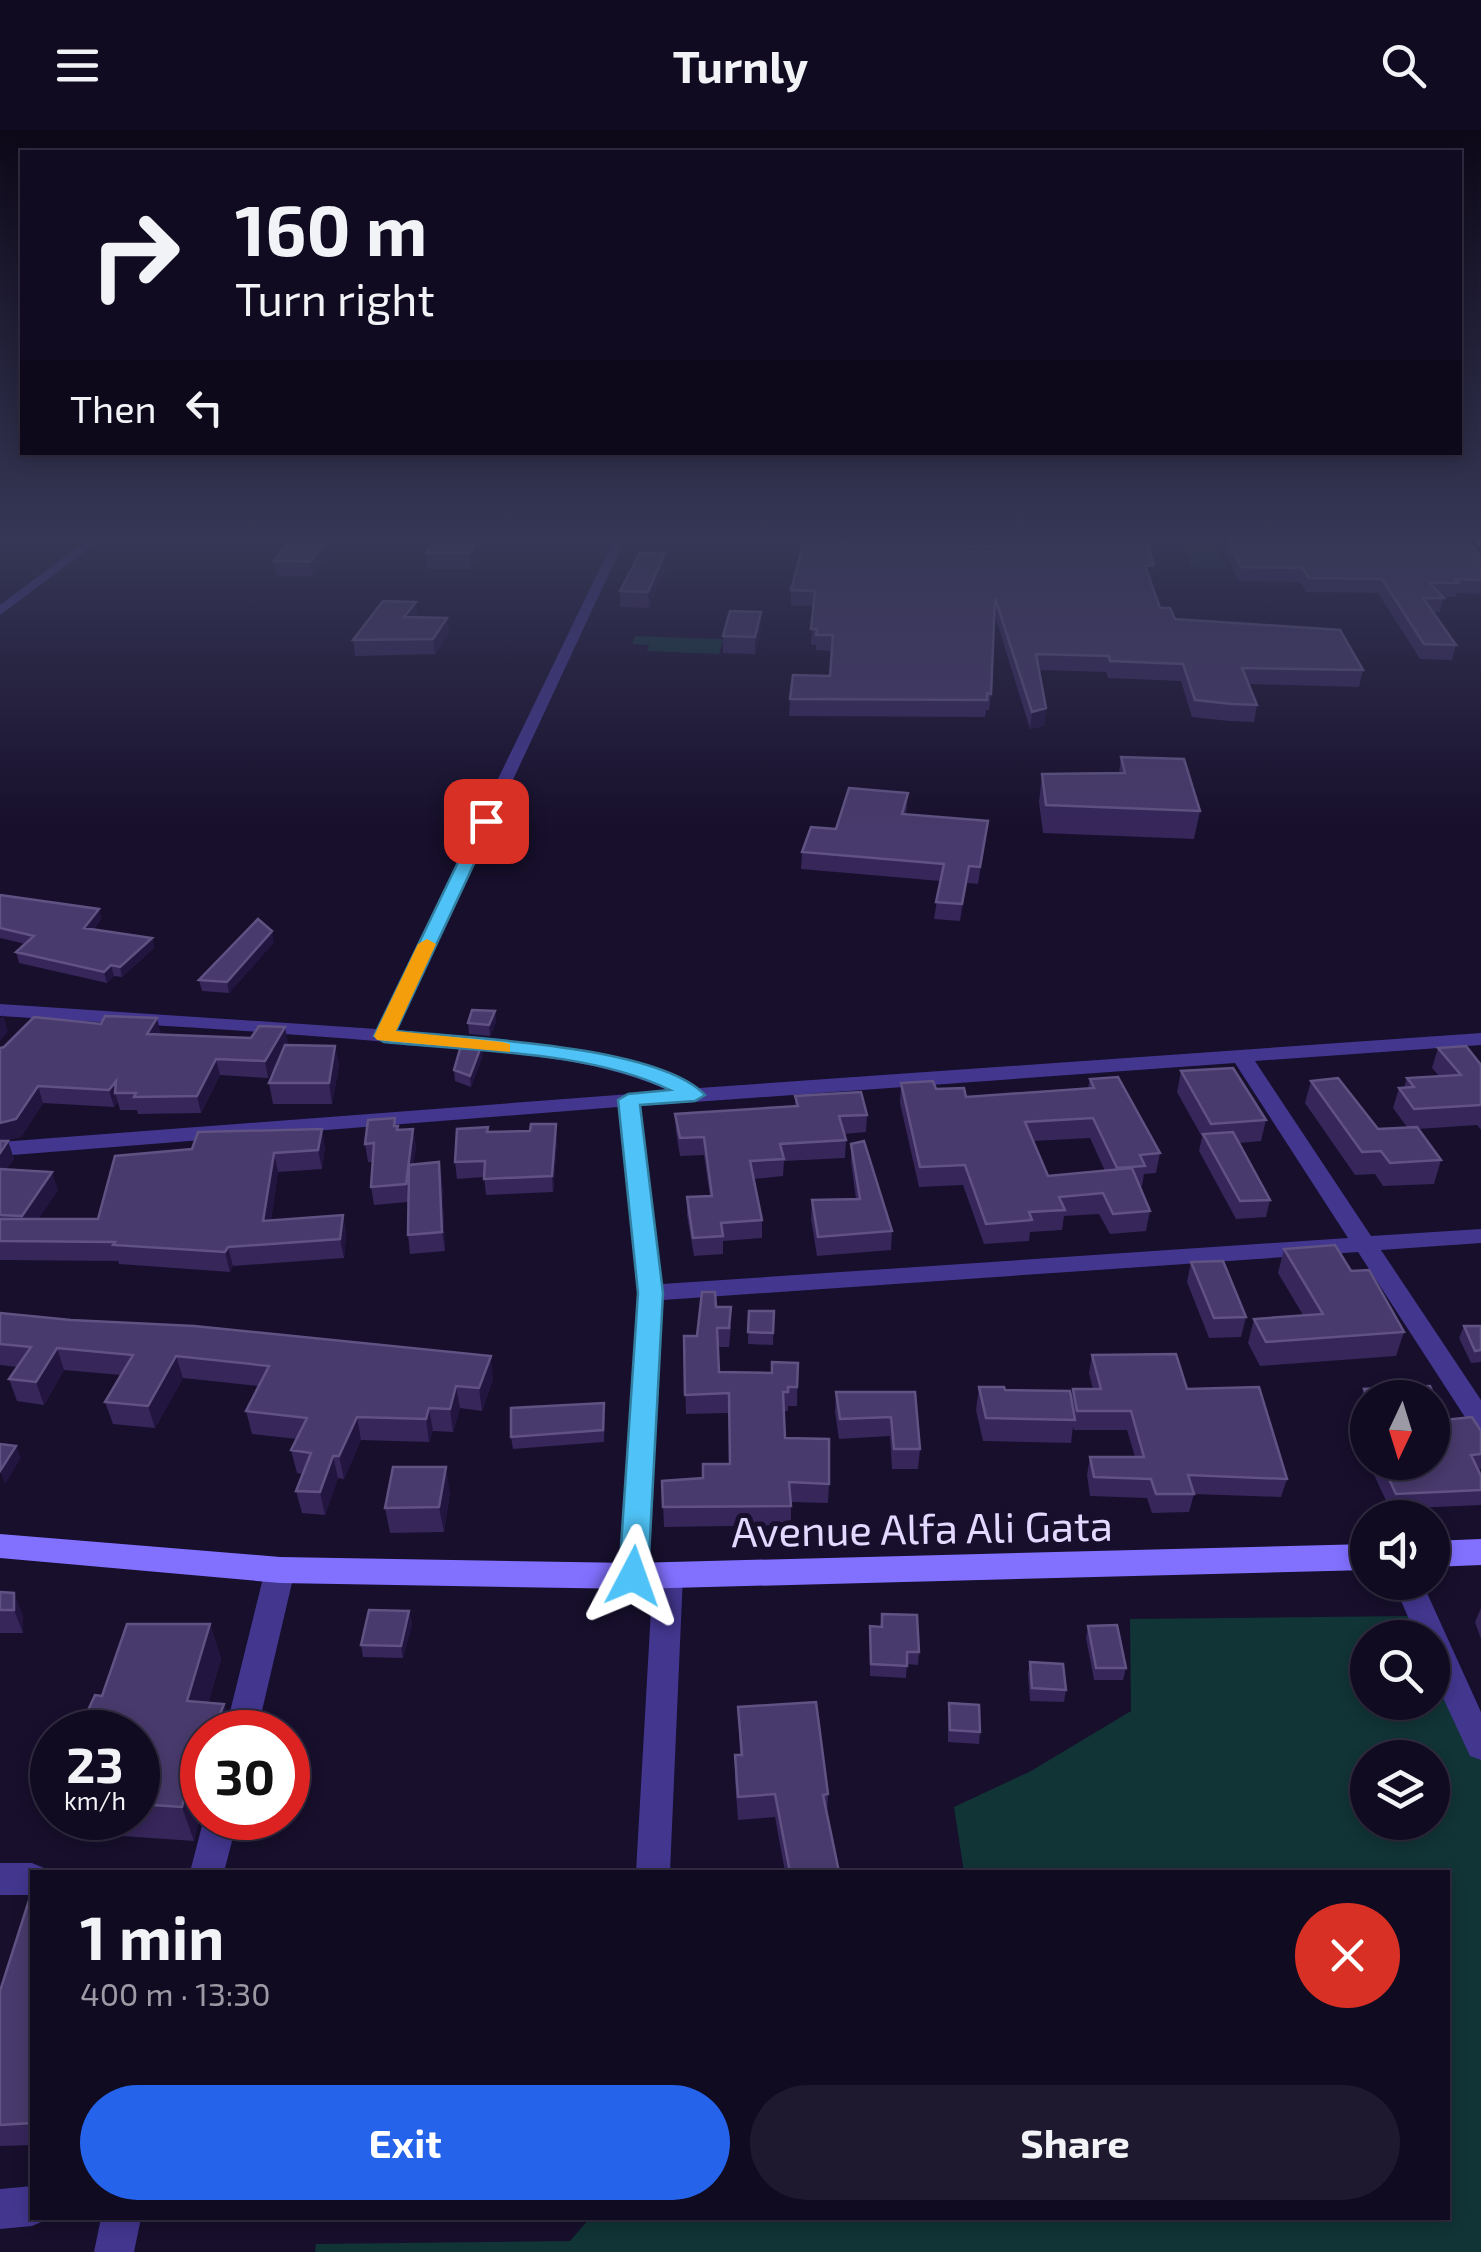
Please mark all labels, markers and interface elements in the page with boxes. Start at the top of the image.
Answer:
icon: menu [50,38,105,93]
text: Turnly [673,38,808,92]
icon: search [1376,38,1431,93]
text: 160 m [235,186,428,270]
icon: right [70,190,200,320]
text: Turn right [235,271,435,325]
icon: left [177,380,232,435]
text: Then [70,385,157,431]
pin [444,779,529,864]
icon: arrive [459,794,514,849]
north arrow [1350,1380,1450,1480]
map controls [1350,1380,1450,1840]
street label: Avenue Alfa Ali Gata [731,1499,1113,1555]
button: sound [1350,1500,1450,1600]
position arrow [581,1524,685,1628]
button: search [1350,1620,1450,1720]
speed limit sign: 30 [180,1710,310,1840]
text: 23 [66,1733,124,1793]
button: layers [1350,1740,1450,1840]
text: km/h [64,1785,126,1815]
text: 1 min [80,1900,224,1972]
button: close [1295,1903,1400,2008]
text: 400 m · 13:30 [80,1974,270,2012]
button: Exit [80,2085,730,2200]
button: Share [750,2085,1400,2200]

